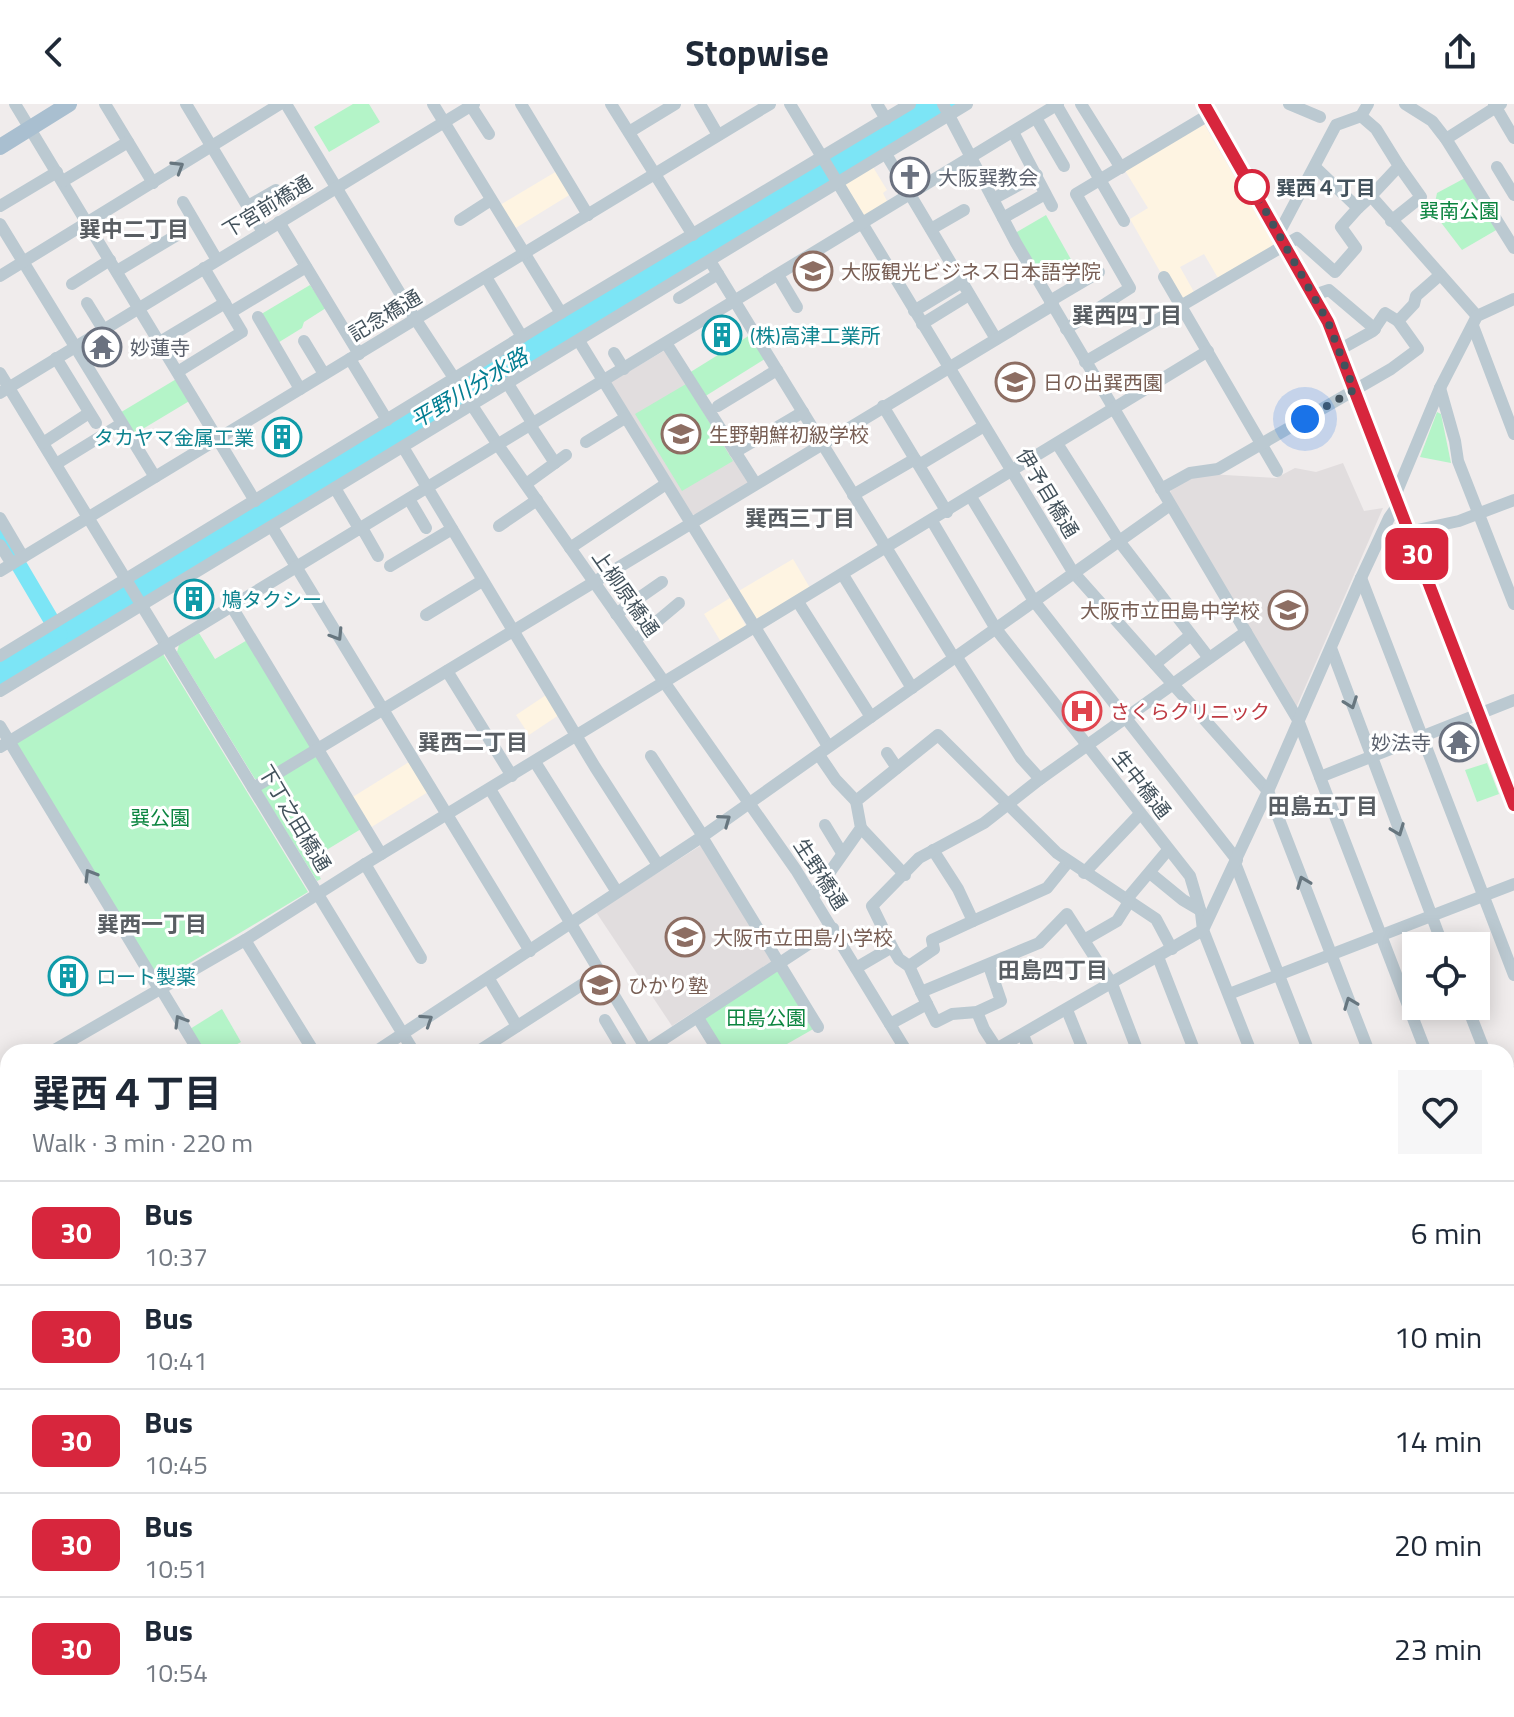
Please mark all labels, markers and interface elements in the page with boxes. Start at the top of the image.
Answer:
text: Stopwise [685,25,829,80]
icon: back [32,30,76,74]
icon: share [1438,30,1482,74]
church icon: 大阪巽教会 [889,156,931,198]
one-way arrow [169,162,183,177]
place label: 大阪巽教会 [938,162,1038,193]
street label: 下宮前橋通 [216,167,318,245]
marker: 巽西４丁目 [1235,170,1269,204]
place label: 巽西４丁目 [1276,172,1376,203]
park label: 巽南公園 [1419,195,1499,226]
district label: 巽中二丁目 [79,212,189,246]
school or university icon: 大阪観光ビジネス日本語学院 [792,250,834,292]
place label: 大阪観光ビジネス日本語学院 [841,256,1101,287]
street label: 記念橋通 [343,281,427,349]
district label: 巽西四丁目 [1072,298,1182,332]
building icon: (株)高津工業所 [701,314,743,356]
place label: (株)高津工業所 [750,320,881,351]
temple icon: 妙蓮寺 [81,326,123,368]
place label: 妙蓮寺 [130,332,190,363]
water label: 平野川分水路 [404,338,536,437]
school or university icon: 日の出巽西園 [994,361,1036,403]
place label: 日の出巽西園 [1043,367,1163,398]
your location [1285,399,1325,439]
school or university icon: 生野朝鮮初級学校 [660,413,702,455]
building icon: タカヤマ金属工業 [261,416,303,458]
place label: 生野朝鮮初級学校 [709,419,869,450]
place label: タカヤマ金属工業 [94,422,254,453]
street label: 伊予目橋通 [1009,442,1087,544]
district label: 巽西三丁目 [745,501,855,535]
line badge: 30 [1381,528,1453,580]
text: 30 [1401,532,1433,575]
street label: 上柳原橋通 [585,543,667,643]
building icon: 鳩タクシー [173,578,215,620]
place label: 鳩タクシー [222,584,322,615]
school or university icon: 大阪市立田島中学校 [1267,589,1309,631]
place label: 大阪市立田島中学校 [1080,595,1260,626]
one-way arrow [328,626,343,641]
hospital icon: さくらクリニック [1061,690,1103,732]
one-way arrow [1341,695,1358,709]
place label: さくらクリニック [1110,696,1270,727]
temple icon: 妙法寺 [1438,721,1480,763]
district label: 巽西二丁目 [418,725,528,759]
place label: 妙法寺 [1371,727,1431,758]
street label: 生中橋通 [1105,743,1179,825]
street label: 下丁之田橋通 [251,759,339,877]
district label: 田島五丁目 [1268,789,1378,823]
park label: 巽公園 [130,802,190,833]
one-way arrow [717,815,731,829]
one-way arrow [1388,823,1405,837]
street label: 生野橋通 [786,832,856,916]
one-way arrow [84,869,99,884]
one-way arrow [1296,876,1313,890]
district label: 巽西一丁目 [97,907,207,941]
school or university icon: 大阪市立田島小学校 [664,916,706,958]
place label: 大阪市立田島小学校 [713,922,893,953]
map controls [1402,932,1490,1020]
button: locate [1402,932,1490,1020]
district label: 田島四丁目 [998,953,1108,987]
building icon: ロート製薬 [47,955,89,997]
place label: ロート製薬 [96,961,196,992]
school or university icon: ひかり塾 [579,964,621,1006]
place label: ひかり塾 [628,970,708,1001]
one-way arrow [1343,997,1360,1011]
park label: 田島公園 [726,1002,806,1033]
one-way arrow [418,1014,432,1029]
one-way arrow [174,1015,190,1030]
text: 巽西４丁目 [32,1064,222,1122]
button: heart [1398,1070,1482,1154]
text: Walk · 3 min · 220 m [32,1123,253,1162]
text: Bus [144,1191,193,1237]
text: 6 min [1411,1210,1482,1256]
text: 30 [60,1211,92,1254]
text: 10:37 [144,1237,208,1276]
text: Bus [144,1295,193,1341]
text: 10 min [1394,1314,1482,1360]
text: 30 [60,1315,92,1358]
text: 10:41 [144,1341,208,1380]
text: Bus [144,1399,193,1445]
text: 14 min [1394,1418,1482,1464]
text: 30 [60,1419,92,1462]
text: 10:45 [144,1445,208,1484]
text: Bus [144,1503,193,1549]
text: 20 min [1394,1522,1482,1568]
text: 30 [60,1523,92,1566]
text: 10:51 [144,1549,208,1588]
text: Bus [144,1607,193,1653]
text: 23 min [1394,1626,1482,1672]
text: 30 [60,1627,92,1670]
text: 10:54 [144,1653,208,1692]

